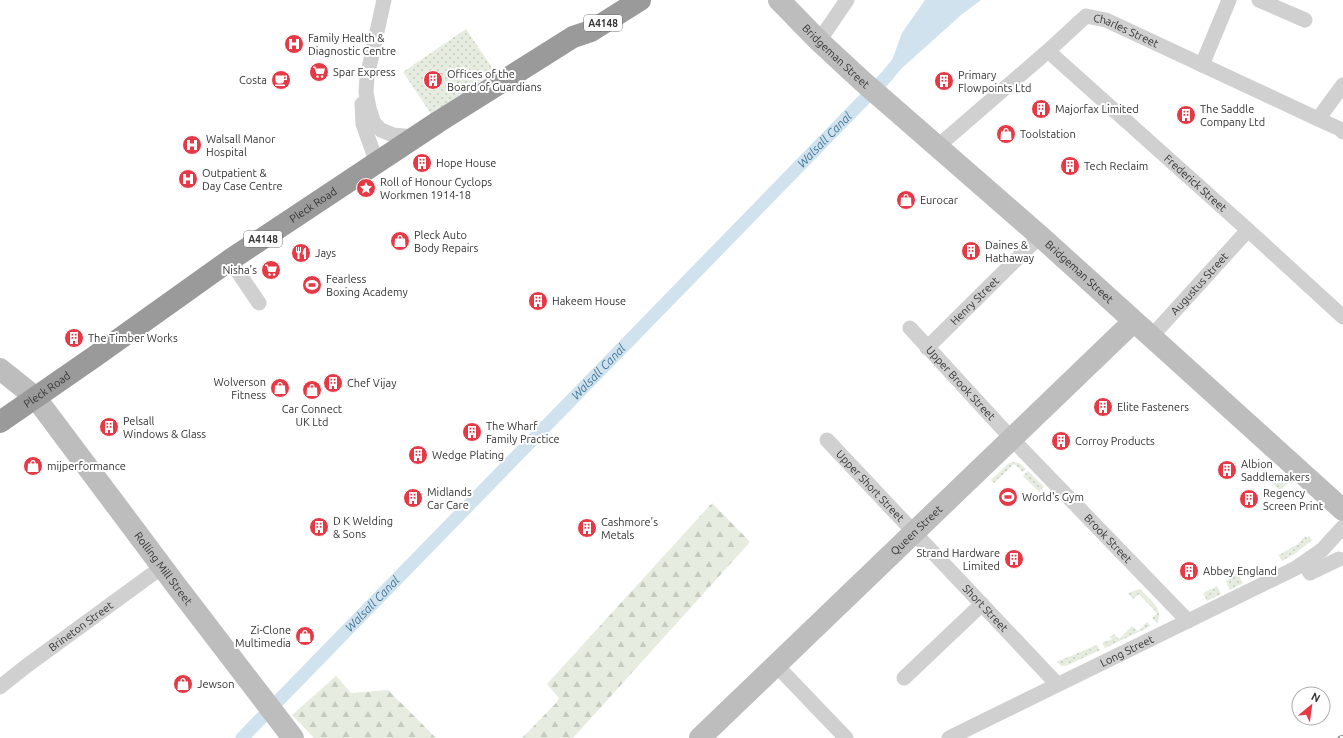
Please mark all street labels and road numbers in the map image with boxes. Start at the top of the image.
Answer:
street label: Charles Street [1092,12,1161,50]
road number: A4148 [584,15,622,31]
street label: Bridgeman Street [800,22,872,91]
street label: Frederick Street [1162,152,1230,214]
street label: Pleck Road [287,185,339,225]
road number: A4148 [244,231,282,247]
street label: Bridgeman Street [1043,238,1116,306]
street label: Augustus Street [1168,250,1231,317]
street label: Henry Street [948,274,1002,327]
street label: Upper Brook Street [924,344,998,423]
street label: Pleck Road [21,369,73,410]
street label: Upper Short Street [834,448,907,524]
street label: Queen Street [888,502,945,558]
street label: Brook Street [1082,512,1135,566]
street label: Rolling Mill Street [132,530,195,608]
street label: Short Street [960,582,1011,635]
street label: Brineton Street [46,599,116,654]
street label: Long Street [1098,632,1156,669]

